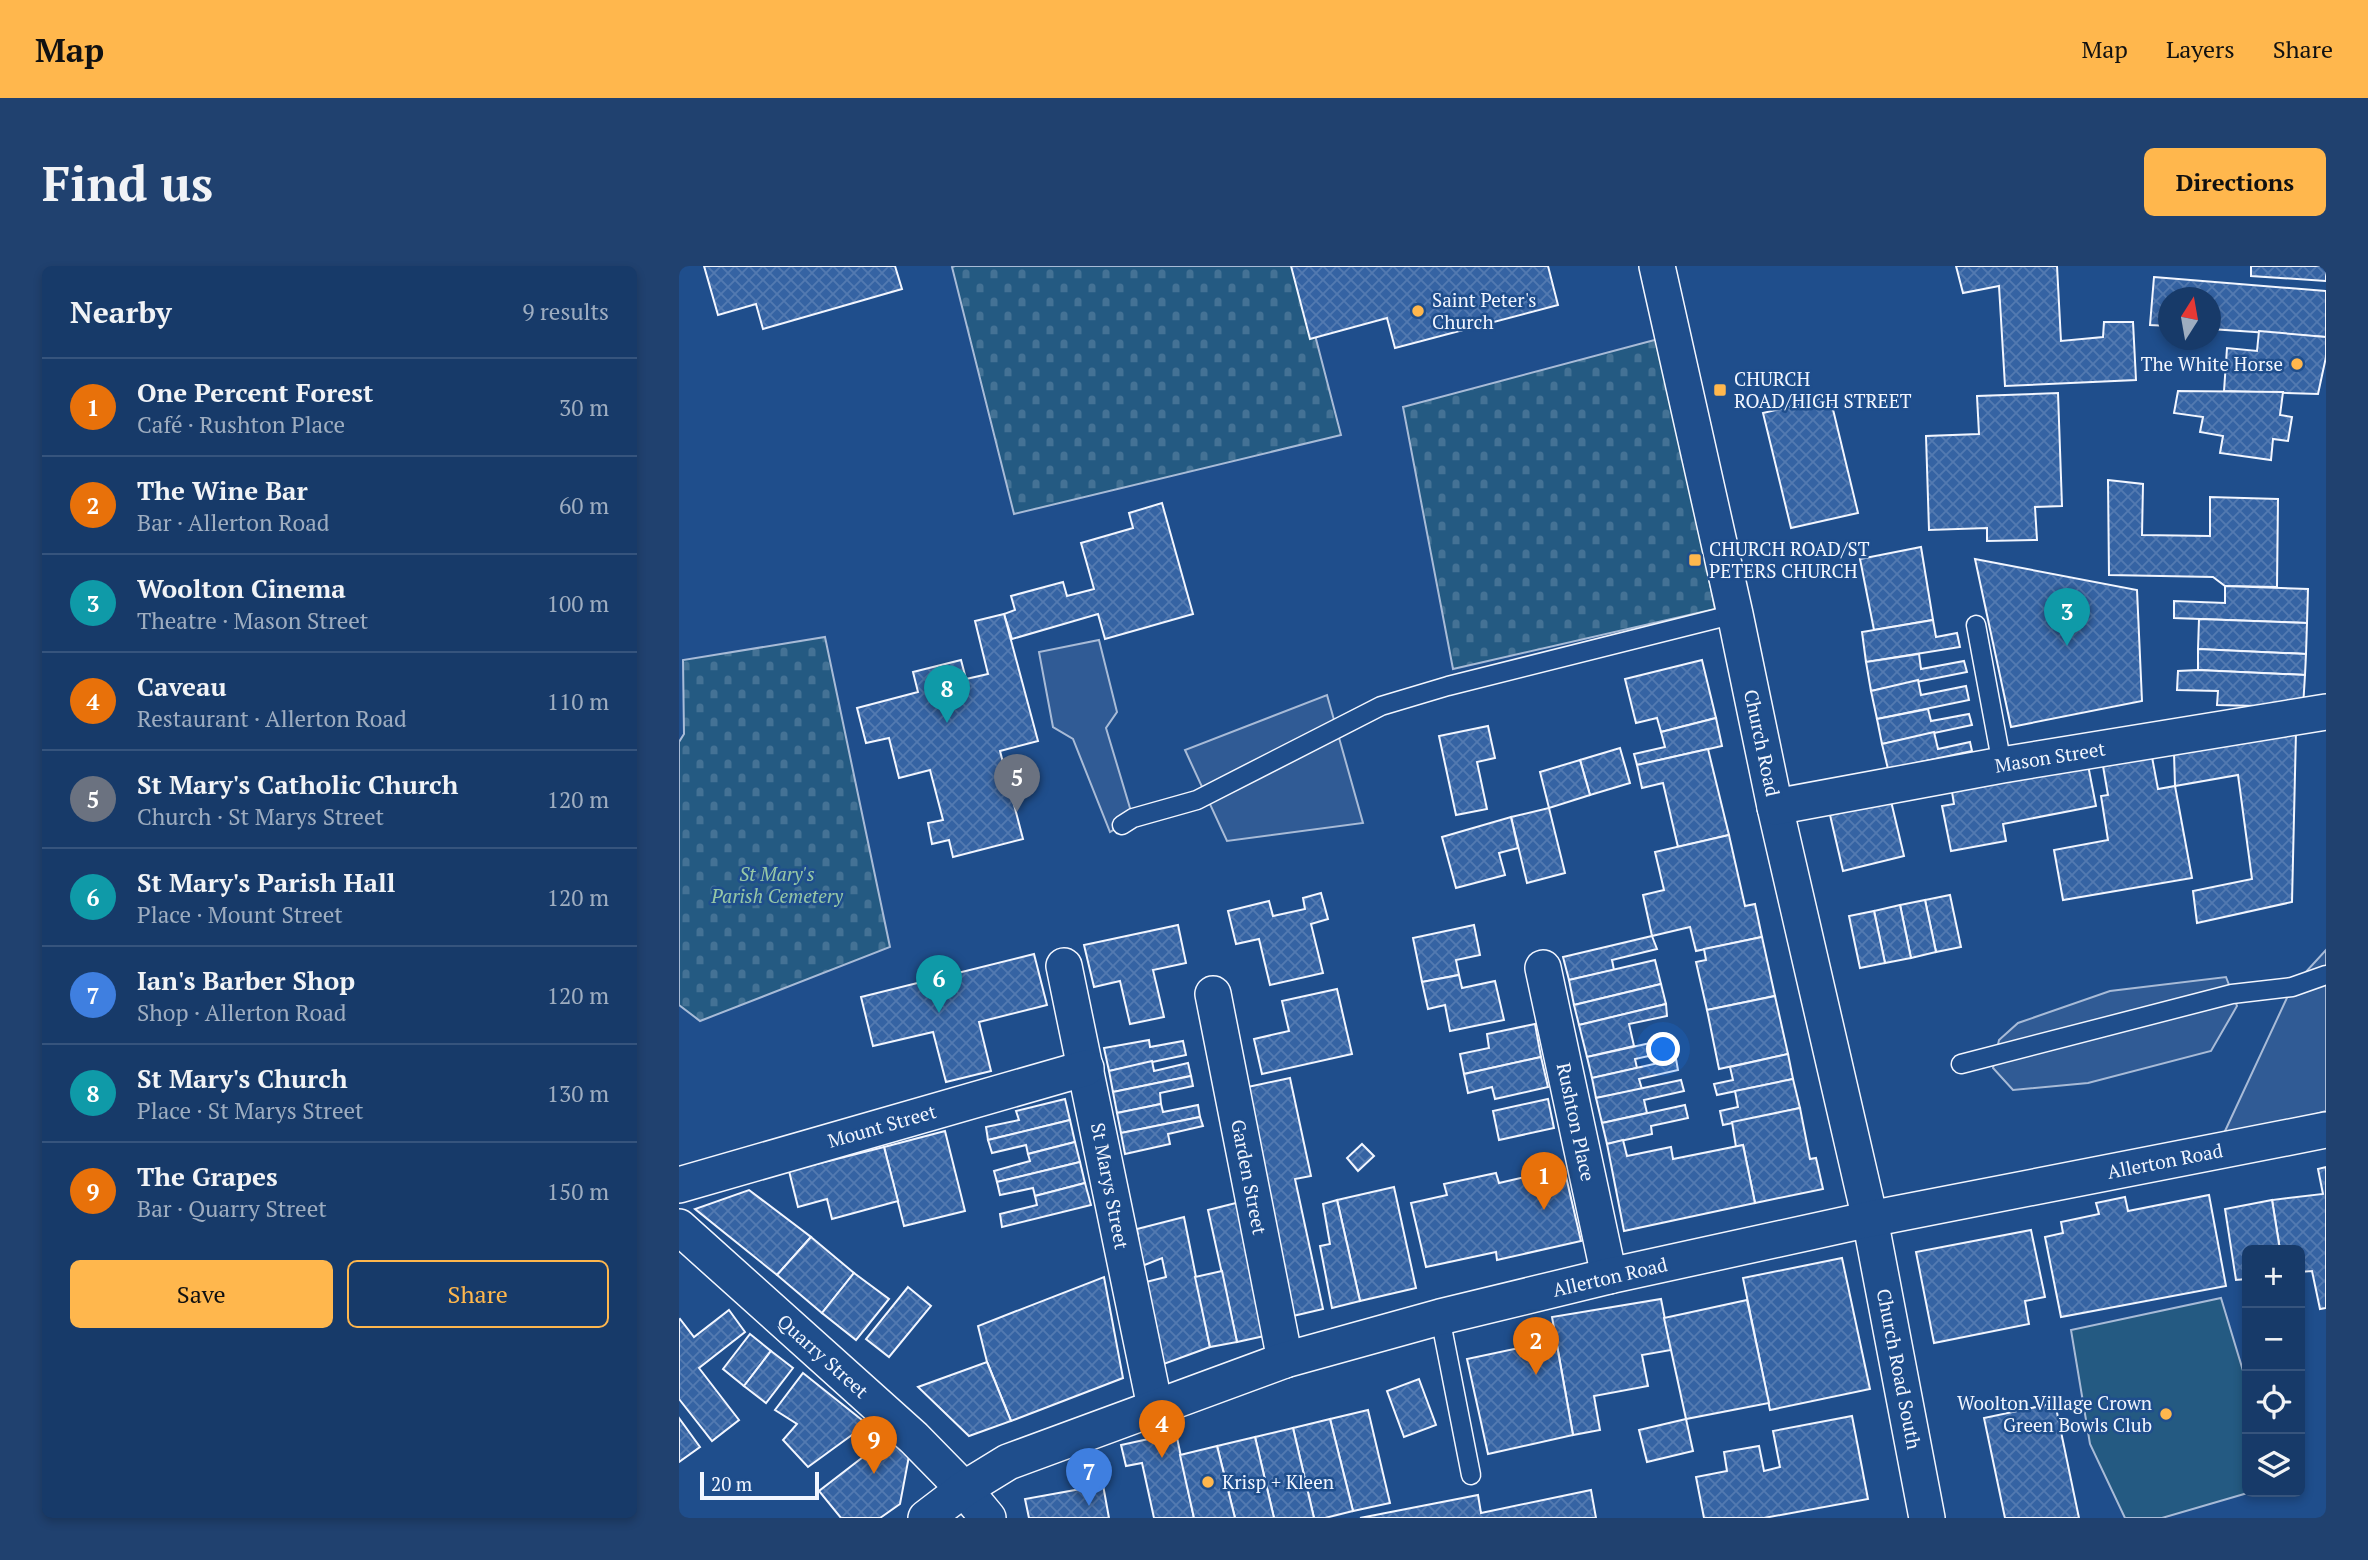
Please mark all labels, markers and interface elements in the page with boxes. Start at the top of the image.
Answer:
text: Map [35,28,104,71]
text: Map [2081,33,2128,65]
text: Layers [2166,33,2235,65]
text: Share [2273,33,2333,65]
button: Directions [2144,148,2326,216]
text: Find us [42,150,213,215]
place label: Saint Peter's Church [1432,287,1537,334]
north arrow [2158,287,2221,350]
text: Nearby [70,292,172,332]
text: 9 results [522,296,609,327]
marker: Saint Peter's Church [1410,303,1426,319]
place label: The White Horse [2141,351,2283,376]
marker: The White Horse [2289,356,2305,372]
place label: CHURCH ROAD/HIGH STREET [1734,366,1912,413]
text: One Percent Forest [137,375,373,409]
marker: CHURCH ROAD/HIGH STREET [1712,382,1728,398]
text: 1 [87,392,100,423]
text: 30 m [559,392,609,423]
text: Café · Rushton Place [137,409,345,440]
text: The Wine Bar [137,473,308,507]
text: 2 [87,490,100,521]
text: 60 m [559,490,609,521]
text: Bar · Allerton Road [137,507,330,538]
place label: CHURCH ROAD/ST PETERS CHURCH [1709,536,1870,583]
marker: CHURCH ROAD/ST PETERS CHURCH [1687,552,1703,568]
text: Woolton Cinema [137,571,346,605]
text: 3 [87,588,100,619]
text: 100 m [547,588,609,619]
pin: 3 [2044,588,2090,646]
text: Theatre · Mason Street [137,605,368,636]
pin: 8 [924,665,970,723]
text: Caveau [137,669,227,703]
text: 4 [87,686,100,717]
text: 110 m [547,686,609,717]
street label: Church Road [1739,687,1786,799]
text: Restaurant · Allerton Road [137,703,407,734]
street label: Mason Street [1993,735,2107,778]
pin: 5 [994,754,1040,812]
text: St Mary's Catholic Church [137,767,458,801]
text: 5 [87,784,100,815]
text: 120 m [547,784,609,815]
text: Church · St Marys Street [137,801,384,832]
park label: St Mary's Parish Cemetery [710,861,844,908]
text: St Mary's Parish Hall [137,865,395,899]
text: 6 [87,882,100,913]
text: 120 m [547,882,609,913]
text: Place · Mount Street [137,899,343,930]
pin: 6 [916,955,962,1013]
text: Ian's Barber Shop [137,963,355,997]
text: 7 [87,980,100,1011]
text: 120 m [547,980,609,1011]
text: Shop · Allerton Road [137,997,347,1028]
your location [1646,1032,1680,1066]
street label: Rushton Place [1552,1060,1601,1183]
text: St Mary's Church [137,1061,348,1095]
text: 8 [87,1078,100,1109]
text: 130 m [547,1078,609,1109]
text: Place · St Marys Street [137,1095,364,1126]
street label: Mount Street [825,1098,939,1153]
street label: Garden Street [1226,1117,1273,1237]
street label: St Marys Street [1086,1120,1135,1251]
street label: Allerton Road [2105,1137,2225,1184]
pin: 1 [1521,1152,1567,1210]
text: The Grapes [137,1159,278,1193]
text: 9 [87,1176,100,1207]
text: 150 m [547,1176,609,1207]
text: Bar · Quarry Street [137,1193,327,1224]
map controls [2242,1245,2305,1497]
button: + [2242,1245,2305,1308]
street label: Allerton Road [1550,1251,1670,1302]
button: Save [70,1260,333,1328]
button: Share [347,1260,609,1328]
street label: Church Road South [1872,1287,1927,1451]
street label: Quarry Street [772,1308,874,1403]
button: − [2242,1308,2305,1371]
pin: 2 [1513,1317,1559,1375]
button: locate [2242,1371,2305,1434]
place label: Woolton Village Crown Green Bowls Club [1957,1390,2152,1437]
pin: 4 [1139,1400,1185,1458]
marker: Woolton Village Crown Green Bowls Club [2158,1406,2174,1422]
pin: 9 [851,1416,897,1474]
button: layers [2242,1434,2305,1497]
pin: 7 [1066,1448,1112,1506]
scale bar [700,1469,819,1501]
place label: Krisp + Kleen [1222,1469,1334,1494]
text: 20 m [711,1471,752,1496]
marker: Krisp + Kleen [1200,1474,1216,1490]

